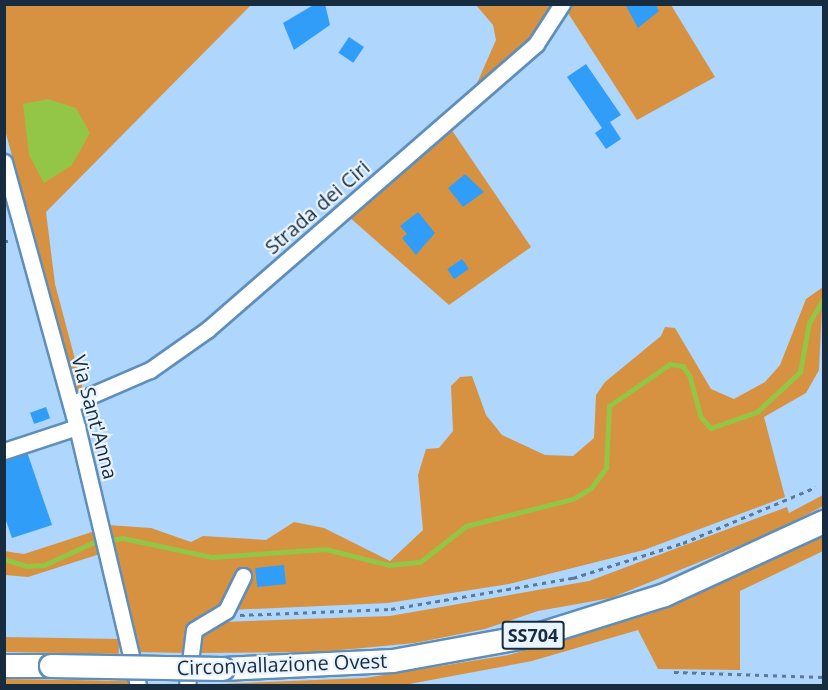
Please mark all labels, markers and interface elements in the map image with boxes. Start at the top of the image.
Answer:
street label: Strada dei Ciri [260,155,374,259]
street label: Via Sant'Anna [67,352,123,482]
road number: SS704 [502,620,564,650]
street label: Circonvallazione Ovest [176,648,388,680]

